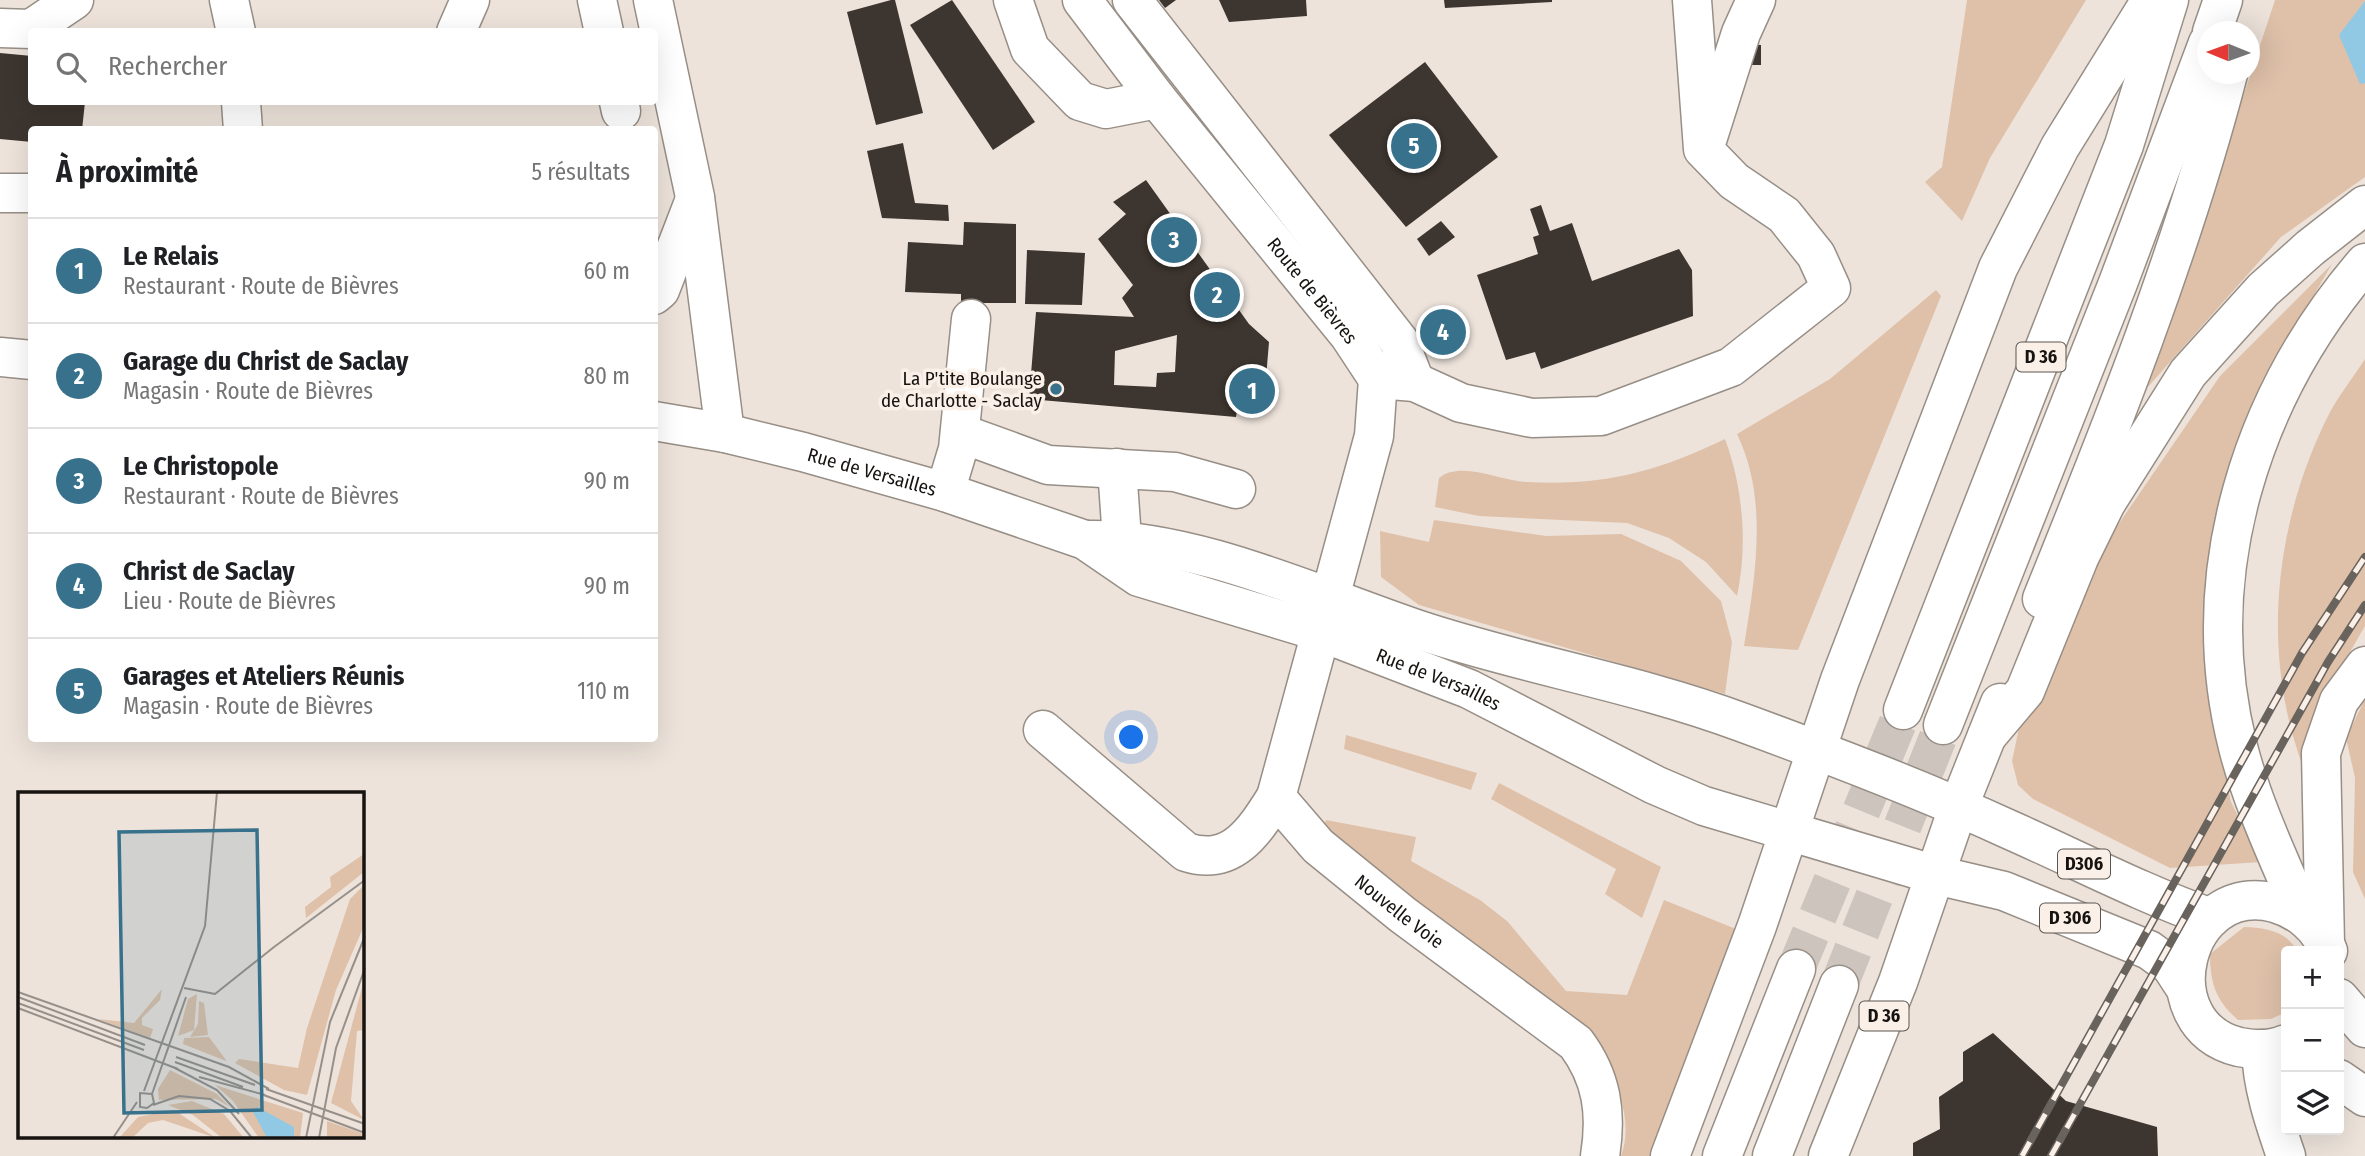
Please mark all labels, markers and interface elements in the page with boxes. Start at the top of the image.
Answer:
north arrow [2197,21,2260,84]
search box [28,28,658,105]
icon: search [52,48,90,86]
text: Rechercher [108,51,227,82]
pin: 5 [1391,120,1437,172]
text: À proximité [56,154,198,190]
text: 5 résultats [531,158,630,186]
pin: 3 [1151,214,1197,266]
street label: Route de Bièvres [1263,233,1363,348]
text: Le Relais [123,241,219,272]
text: 1 [74,257,84,285]
text: 60 m [584,257,630,285]
pin: 2 [1194,269,1240,321]
text: Restaurant · Route de Bièvres [123,272,399,300]
pin: 4 [1420,306,1466,358]
road number: D 36 [2016,342,2066,372]
text: Garage du Christ de Saclay [123,346,408,377]
text: 2 [74,362,84,390]
text: 80 m [583,362,630,390]
pin: 1 [1229,365,1275,417]
place label: La P'tite Boulange de Charlotte - Saclay [881,367,1043,412]
text: Magasin · Route de Bièvres [123,377,373,405]
marker: La P'tite Boulange de Charlotte - Saclay [1048,381,1064,397]
street label: Rue de Versailles [805,442,939,501]
text: Le Christopole [123,451,279,482]
text: 3 [74,467,84,495]
text: 90 m [584,467,630,495]
text: Restaurant · Route de Bièvres [123,482,399,510]
text: Christ de Saclay [123,556,295,587]
text: 4 [73,572,85,600]
text: 90 m [584,572,630,600]
text: Lieu · Route de Bièvres [123,587,336,615]
street label: Rue de Versailles [1373,643,1505,715]
text: Garages et Ateliers Réunis [123,661,404,692]
text: 5 [73,677,85,705]
text: 110 m [577,677,630,705]
text: Magasin · Route de Bièvres [123,692,373,720]
your location [1114,720,1148,754]
inset map [18,792,364,1138]
road number: D306 [2058,850,2110,878]
street label: Nouvelle Voie [1351,869,1449,953]
road number: D 306 [2040,903,2100,932]
map controls [2281,946,2344,1135]
button: + [2281,946,2344,1009]
road number: D 36 [1860,1001,1909,1030]
button: − [2281,1009,2344,1072]
button: layers [2281,1072,2344,1135]

